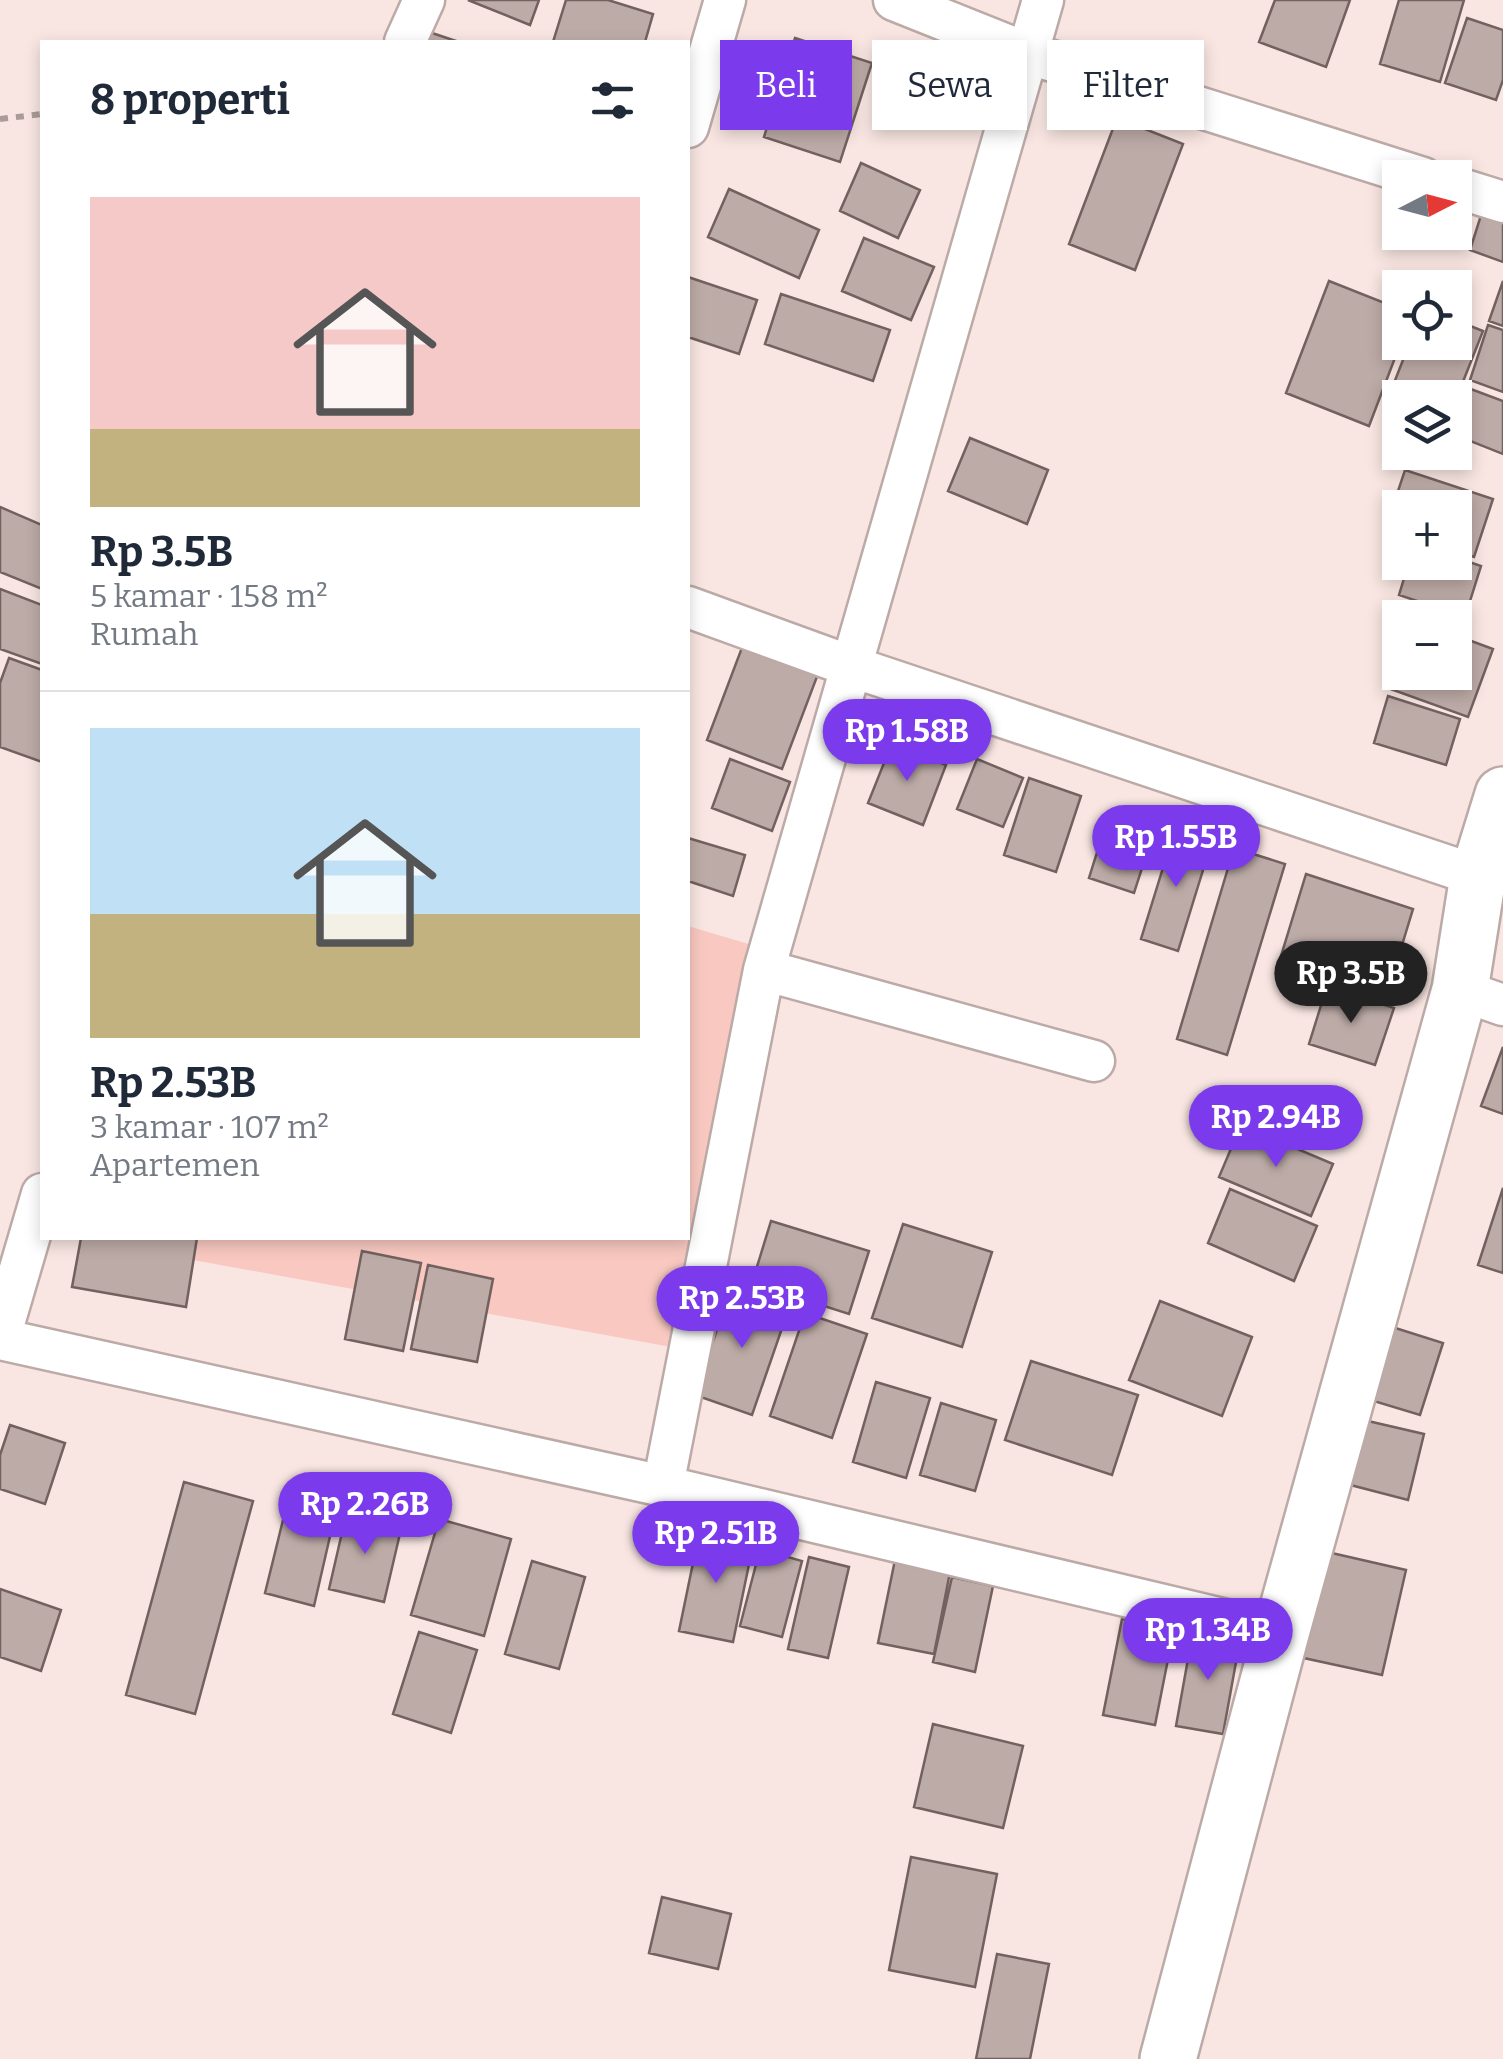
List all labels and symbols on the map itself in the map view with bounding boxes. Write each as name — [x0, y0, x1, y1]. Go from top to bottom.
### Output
north arrow — [1382, 160, 1472, 250]
pin: Rp 1.58B — [804, 699, 1010, 784]
pin: Rp 1.55B — [1073, 805, 1279, 890]
pin: Rp 3.5B — [1259, 941, 1443, 1026]
pin: Rp 2.94B — [1173, 1085, 1379, 1170]
pin: Rp 2.53B — [639, 1266, 845, 1351]
pin: Rp 2.26B — [262, 1472, 468, 1557]
pin: Rp 2.51B — [613, 1501, 819, 1586]
pin: Rp 1.34B — [1105, 1598, 1311, 1683]

